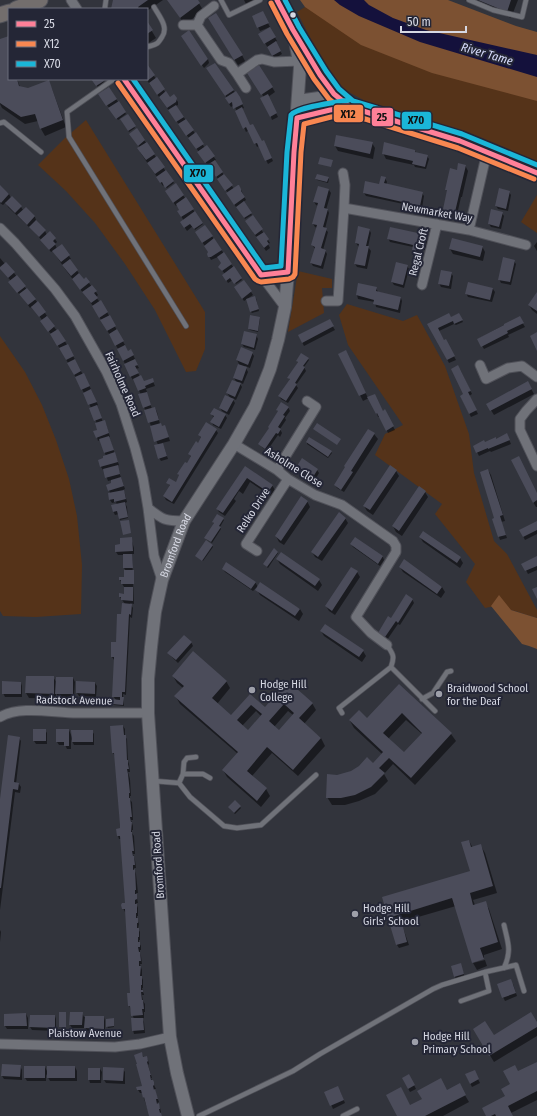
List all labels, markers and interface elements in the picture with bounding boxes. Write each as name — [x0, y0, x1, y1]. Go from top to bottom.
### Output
legend — [8, 8, 148, 80]
scale bar — [401, 8, 466, 34]
unlabelled marker — [288, 10, 298, 20]
text: 50 m — [407, 15, 431, 29]
text: 25 — [44, 17, 55, 31]
text: X12 — [44, 37, 59, 51]
water label: River Tame — [459, 40, 515, 68]
text: X70 — [44, 57, 61, 71]
line badge: X12 — [333, 104, 364, 123]
line badge: 25 — [371, 107, 394, 127]
text: X12 — [339, 108, 356, 121]
text: 25 — [376, 111, 388, 124]
line badge: X70 — [401, 111, 432, 130]
text: X70 — [407, 114, 424, 127]
line badge: X70 — [183, 164, 214, 183]
text: X70 — [189, 167, 206, 180]
street label: Newmarket Way — [400, 200, 473, 225]
street label: Regal Croft — [406, 227, 431, 277]
street label: Fairholme Road — [102, 350, 143, 419]
street label: Asholme Close — [262, 445, 325, 490]
street label: Relko Drive — [234, 485, 273, 535]
street label: Bromford Road — [157, 511, 194, 579]
place label: Hodge Hill College — [260, 678, 307, 704]
place label: Braidwood School for the Deaf — [447, 682, 528, 708]
marker: Hodge Hill College — [247, 685, 257, 695]
marker: Braidwood School for the Deaf — [434, 689, 444, 699]
street label: Radstock Avenue — [36, 693, 112, 708]
street label: Bromford Road — [150, 831, 167, 899]
place label: Hodge Hill Girls' School — [363, 902, 419, 928]
marker: Hodge Hill Girls' School — [350, 909, 360, 919]
street label: Plaistow Avenue — [48, 1027, 122, 1040]
place label: Hodge Hill Primary School — [423, 1030, 491, 1056]
marker: Hodge Hill Primary School — [410, 1037, 420, 1047]

